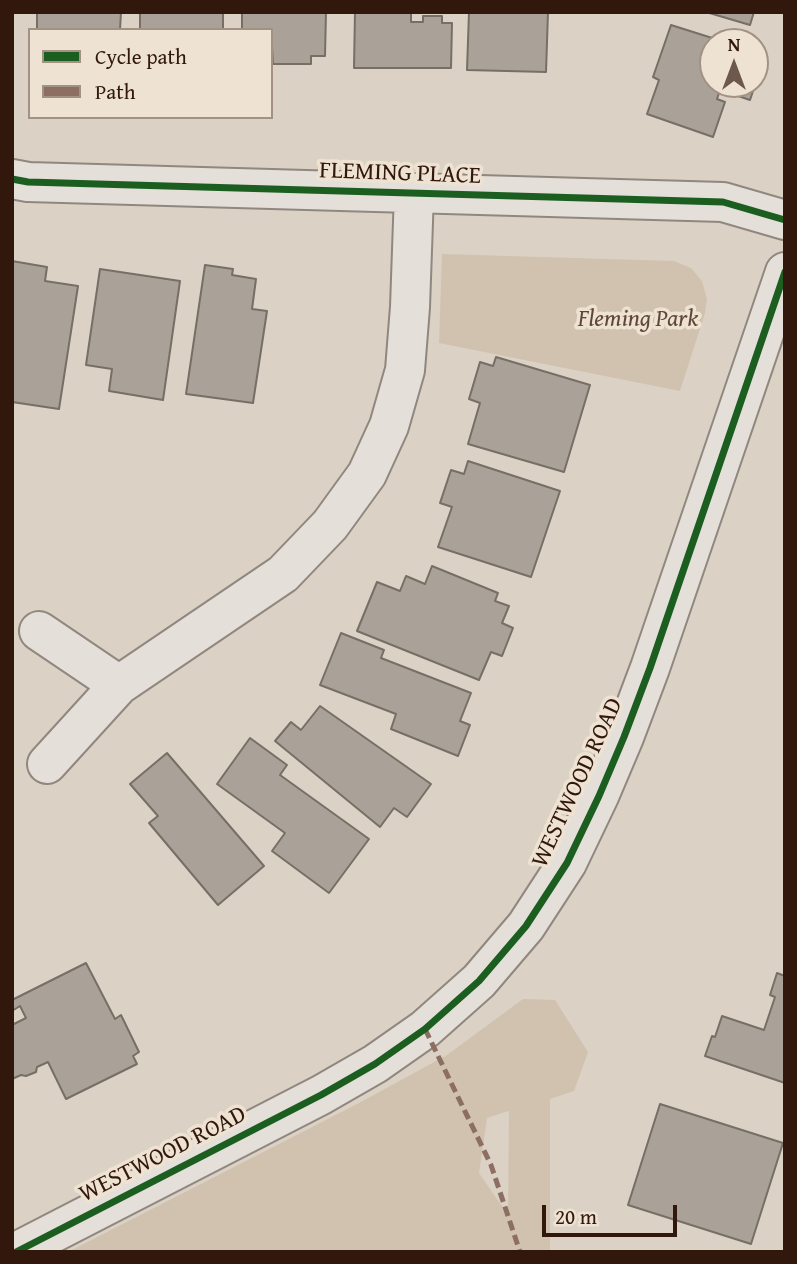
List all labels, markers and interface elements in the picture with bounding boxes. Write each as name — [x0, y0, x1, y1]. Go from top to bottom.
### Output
legend — [28, 28, 273, 119]
north arrow — [699, 28, 769, 98]
text: N — [728, 30, 740, 58]
text: Cycle path — [95, 41, 187, 72]
text: Path — [95, 76, 135, 107]
street label: FLEMING PLACE — [319, 157, 481, 191]
park label: Fleming Park — [578, 306, 698, 334]
street label: WESTWOOD ROAD — [526, 694, 630, 872]
street label: WESTWOOD ROAD — [75, 1101, 251, 1209]
scale bar — [545, 1190, 680, 1234]
text: 20 m — [555, 1201, 597, 1232]

